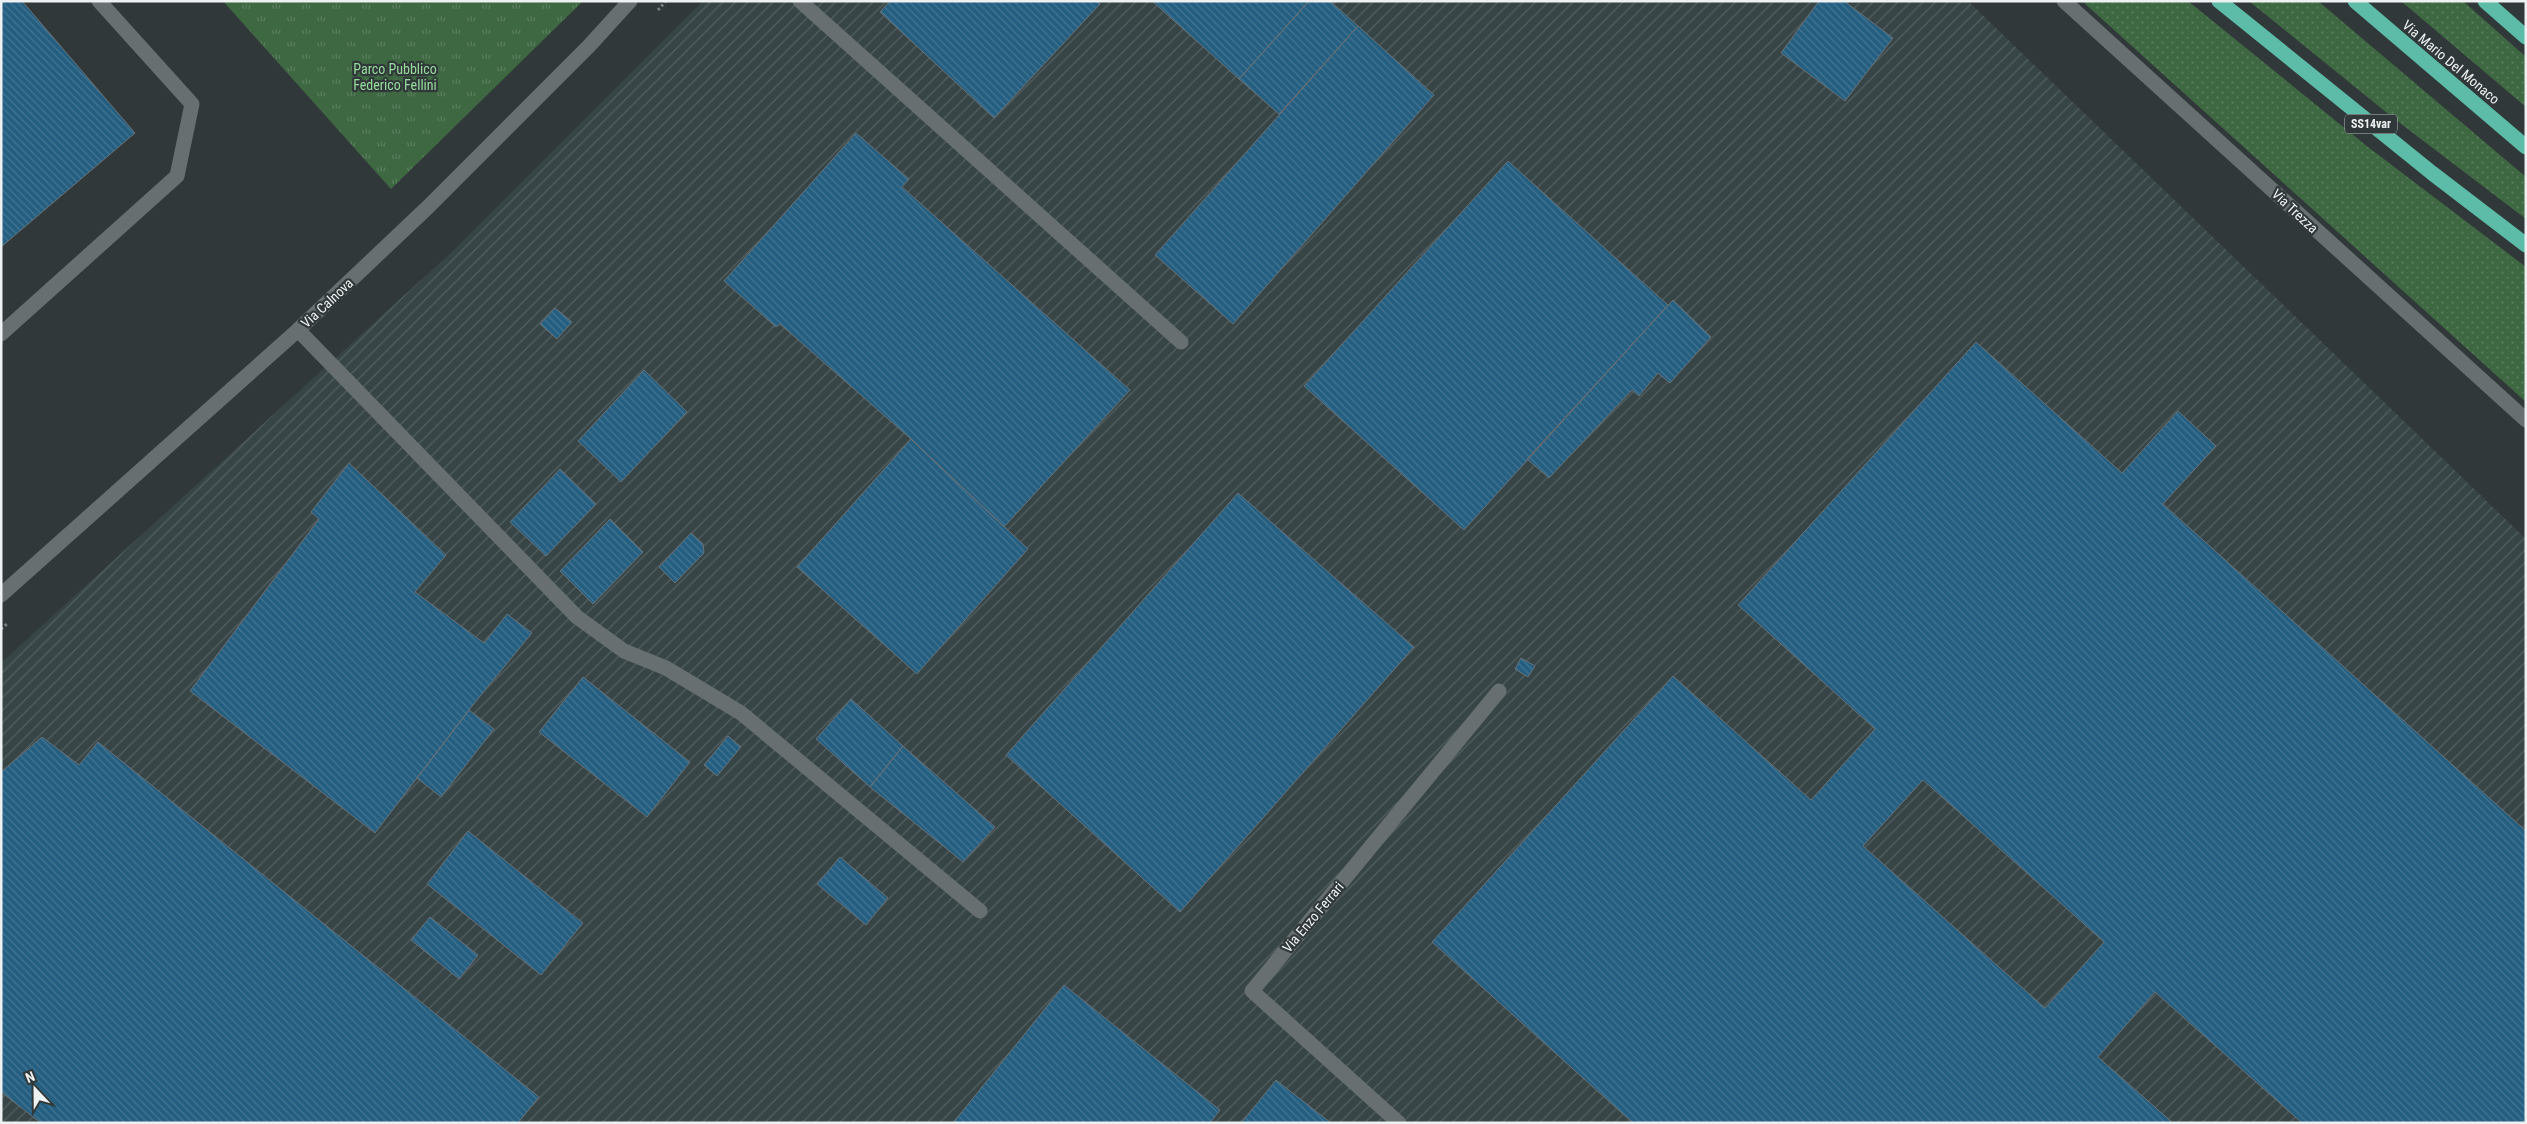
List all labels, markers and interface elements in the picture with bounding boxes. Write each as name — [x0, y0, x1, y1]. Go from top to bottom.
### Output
street label: Via Mario Del Monaco — [2399, 17, 2503, 107]
park label: Parco Pubblico Federico Fellini — [353, 61, 437, 93]
road number: SS14var — [2345, 115, 2397, 134]
street label: Via Trezza — [2269, 186, 2321, 236]
street label: Via Calnova — [298, 275, 356, 331]
street label: Via Enzo Ferrari — [1279, 879, 1347, 955]
north arrow — [10, 1064, 60, 1114]
text: N — [23, 1068, 37, 1086]

